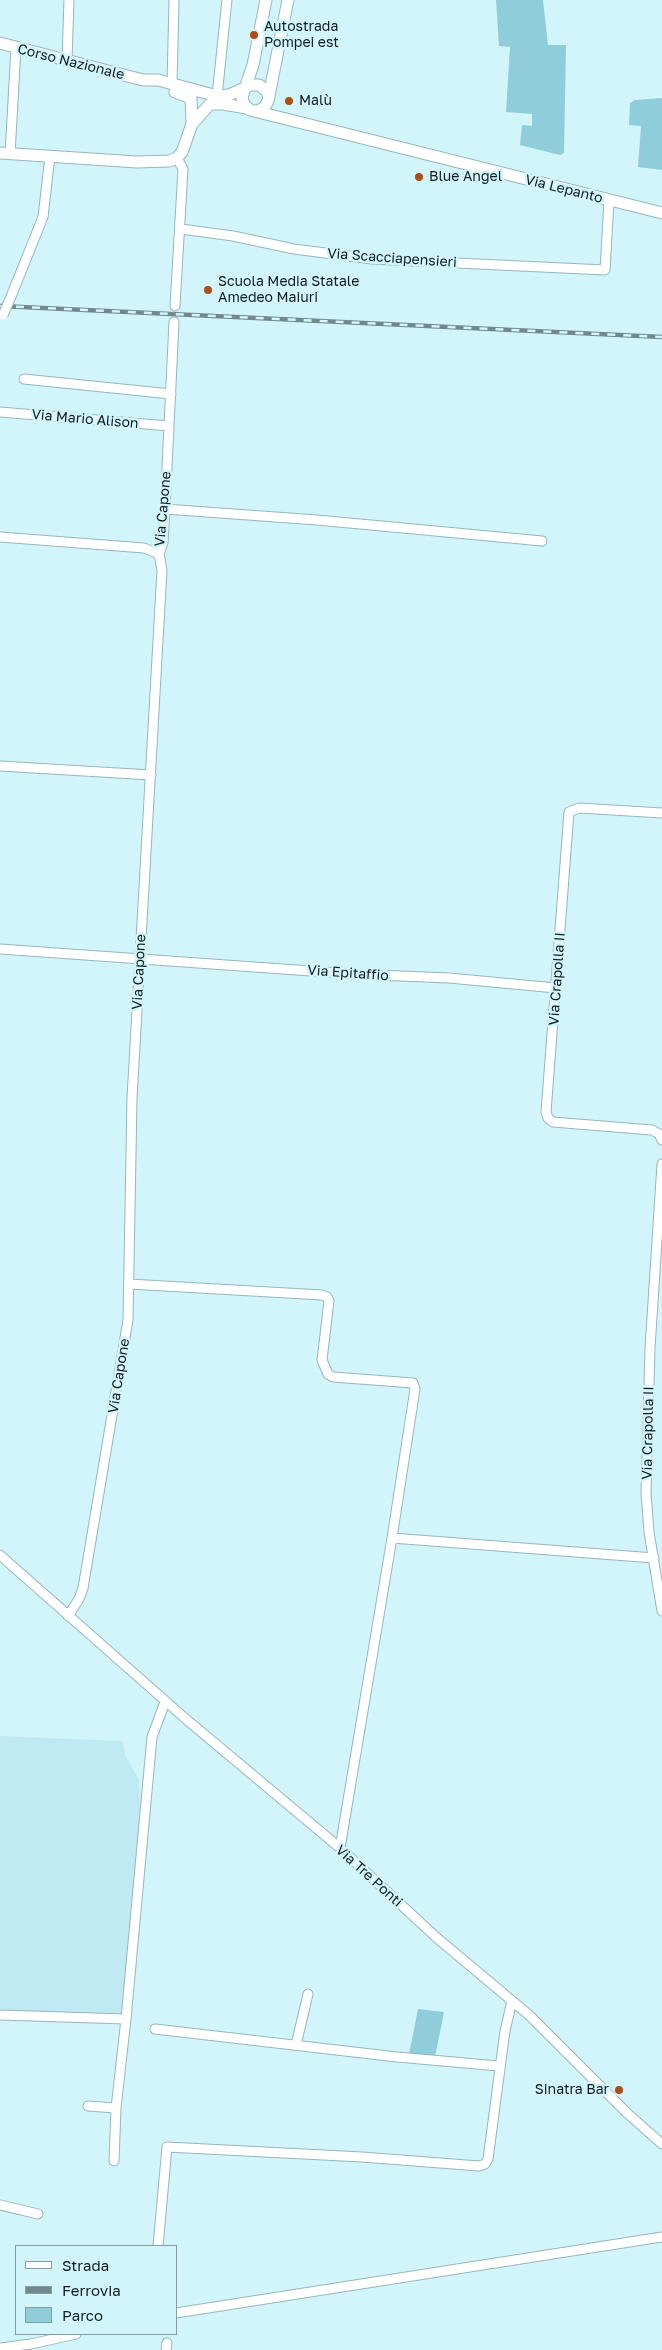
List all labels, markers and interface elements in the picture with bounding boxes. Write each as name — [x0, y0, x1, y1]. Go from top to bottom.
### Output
place label: Autostrada Pompei est — [264, 19, 339, 52]
marker: Autostrada Pompei est — [248, 29, 260, 41]
street label: Corso Nazionale — [16, 41, 126, 83]
place label: Malù — [299, 93, 332, 109]
marker: Malù — [283, 95, 295, 107]
place label: Blue Angel — [429, 169, 502, 185]
marker: Blue Angel — [413, 171, 425, 183]
street label: Via Lepanto — [523, 171, 605, 207]
street label: Via Scacciapensieri — [327, 245, 457, 271]
place label: Scuola Media Statale Amedeo Maiuri — [218, 274, 359, 306]
marker: Scuola Media Statale Amedeo Maiuri — [202, 284, 214, 296]
street label: Via Mario Alison — [31, 406, 139, 432]
street label: Via Capone — [151, 471, 175, 547]
street label: Via Crapolla II — [545, 932, 569, 1026]
street label: Via Capone — [129, 934, 149, 1010]
street label: Via Epitaffio — [307, 962, 389, 984]
street label: Via Capone — [105, 1337, 133, 1415]
street label: Via Crapolla II — [639, 1386, 657, 1480]
street label: Via Tre Ponti — [332, 1842, 406, 1910]
place label: Sinatra Bar — [535, 2082, 609, 2098]
marker: Sinatra Bar — [613, 2084, 625, 2096]
legend — [15, 2245, 178, 2335]
text: Strada — [62, 2256, 109, 2274]
text: Ferrovia — [62, 2281, 121, 2299]
text: Parco — [62, 2306, 103, 2324]

